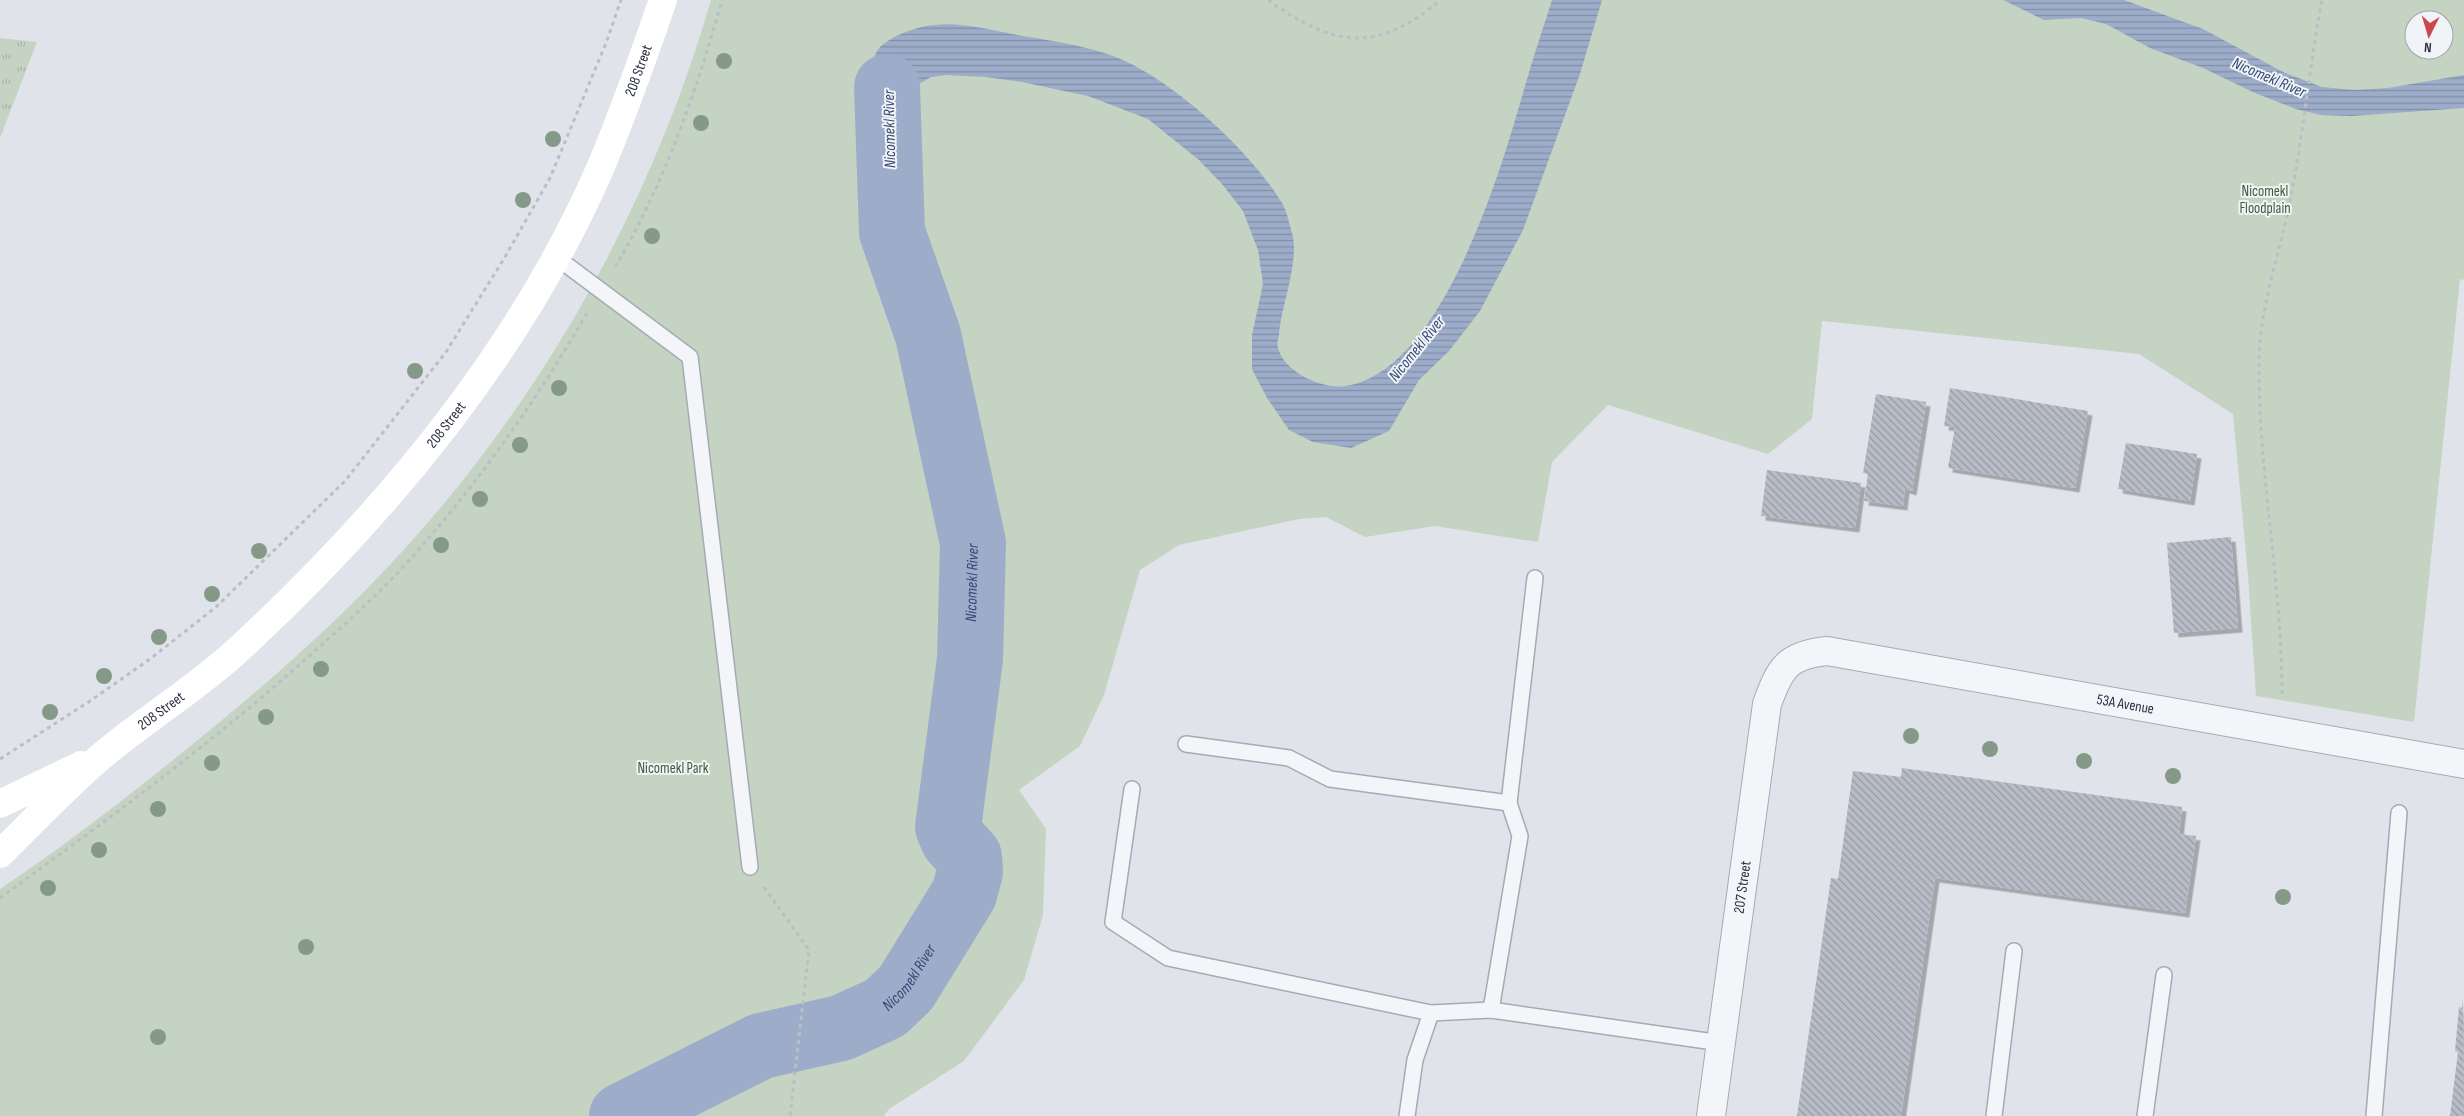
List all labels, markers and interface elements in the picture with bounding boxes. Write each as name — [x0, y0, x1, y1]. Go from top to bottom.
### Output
north arrow — [2404, 10, 2454, 60]
text: N — [2423, 39, 2432, 56]
street label: 208 Street — [620, 42, 656, 99]
water label: Nicomekl River — [2229, 54, 2309, 102]
water label: Nicomekl River — [880, 89, 900, 168]
park label: Nicomekl Floodplain — [2239, 182, 2291, 218]
water label: Nicomekl River — [1385, 312, 1449, 385]
street label: 208 Street — [422, 397, 470, 452]
water label: Nicomekl River — [961, 543, 982, 622]
street label: 208 Street — [134, 687, 189, 734]
street label: 53A Avenue — [2095, 690, 2156, 718]
park label: Nicomekl Park — [637, 759, 709, 778]
street label: 207 Street — [1729, 859, 1755, 915]
water label: Nicomekl River — [878, 941, 940, 1015]

